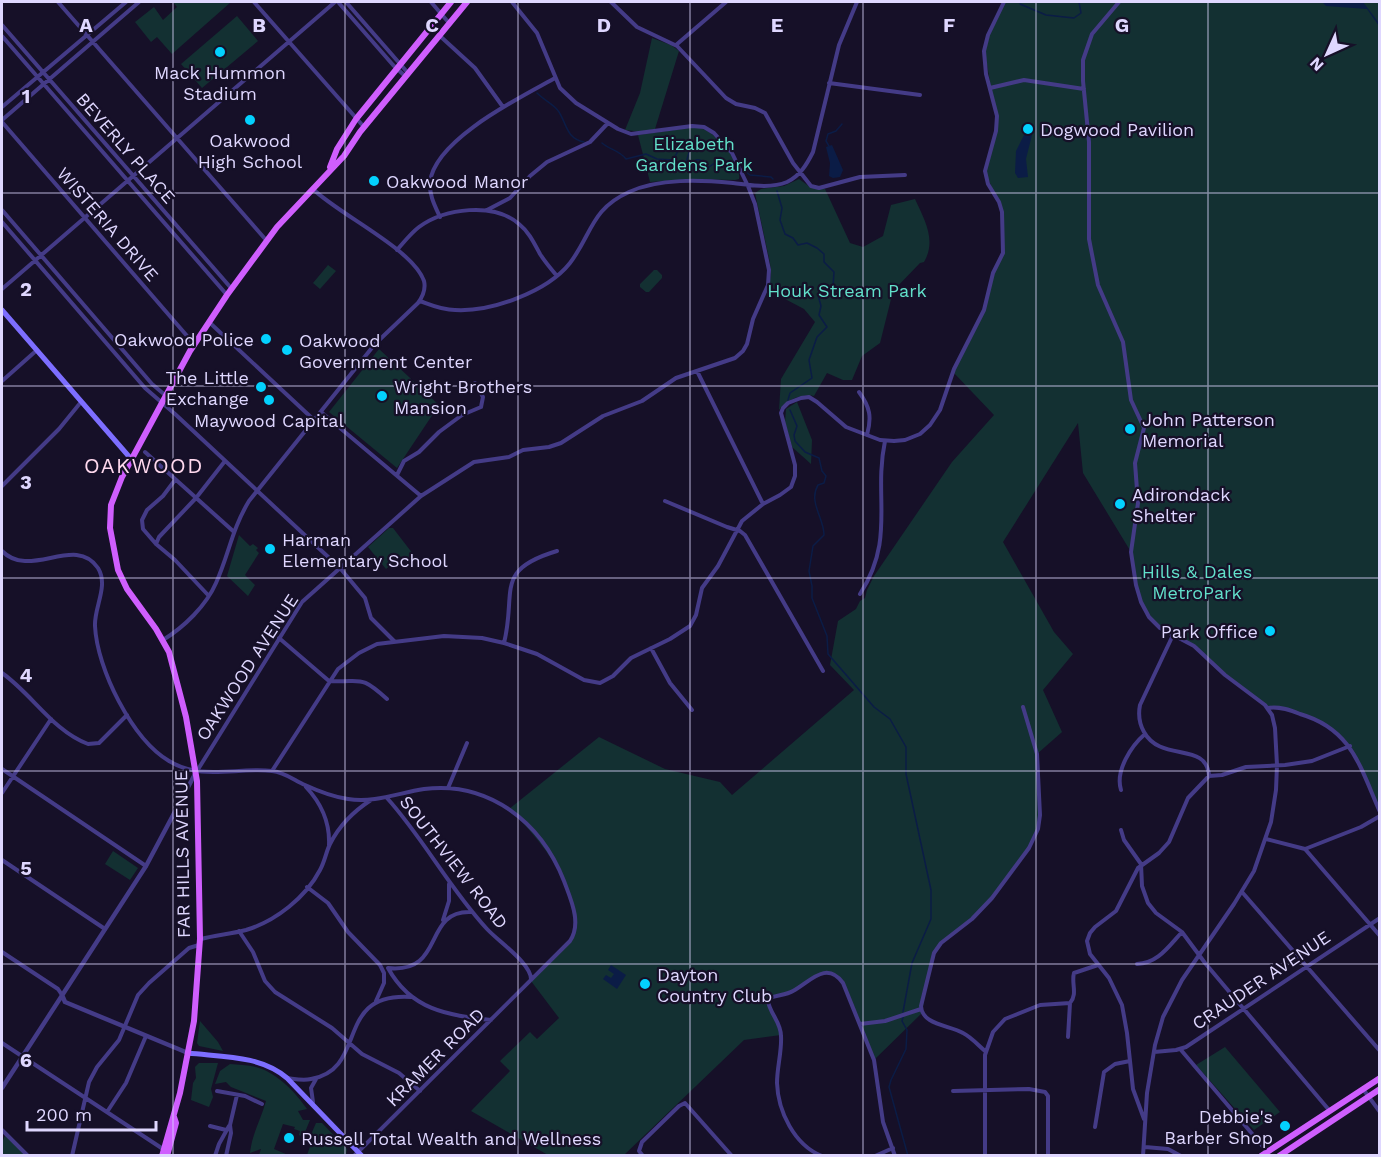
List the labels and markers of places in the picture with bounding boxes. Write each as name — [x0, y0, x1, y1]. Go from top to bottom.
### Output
marker: Mack Hummon Stadium — [213, 45, 227, 59]
place label: Mack Hummon Stadium — [154, 62, 286, 104]
marker: Oakwood High School — [243, 113, 257, 127]
place label: Dogwood Pavilion — [1040, 119, 1194, 140]
marker: Dogwood Pavilion — [1021, 122, 1035, 136]
place label: Oakwood High School — [198, 130, 303, 172]
place label: Oakwood Manor — [386, 171, 528, 192]
marker: Oakwood Manor — [367, 174, 381, 188]
place label: Oakwood Police — [114, 329, 254, 350]
place label: Oakwood Government Center — [299, 330, 472, 372]
marker: Oakwood Police — [259, 332, 273, 346]
marker: Oakwood Government Center — [280, 343, 294, 357]
place label: The Little Exchange — [165, 367, 249, 409]
place label: Wright Brothers Mansion — [394, 376, 532, 418]
marker: The Little Exchange — [254, 380, 268, 394]
marker: Wright Brothers Mansion — [375, 389, 389, 403]
marker: Maywood Capital — [262, 393, 276, 407]
place label: John Patterson Memorial — [1142, 409, 1275, 451]
place label: Maywood Capital — [194, 410, 344, 431]
marker: John Patterson Memorial — [1123, 422, 1137, 436]
place label: Adirondack Shelter — [1132, 484, 1231, 526]
marker: Adirondack Shelter — [1113, 497, 1127, 511]
place label: Harman Elementary School — [282, 529, 448, 571]
marker: Harman Elementary School — [263, 542, 277, 556]
place label: Park Office — [1161, 621, 1258, 642]
marker: Park Office — [1263, 624, 1277, 638]
place label: Dayton Country Club — [657, 964, 772, 1006]
marker: Dayton Country Club — [638, 977, 652, 991]
place label: Debbie's Barber Shop — [1164, 1106, 1273, 1148]
marker: Debbie's Barber Shop — [1278, 1119, 1292, 1133]
place label: Russell Total Wealth and Wellness — [301, 1128, 601, 1149]
marker: Russell Total Wealth and Wellness — [282, 1131, 296, 1145]

